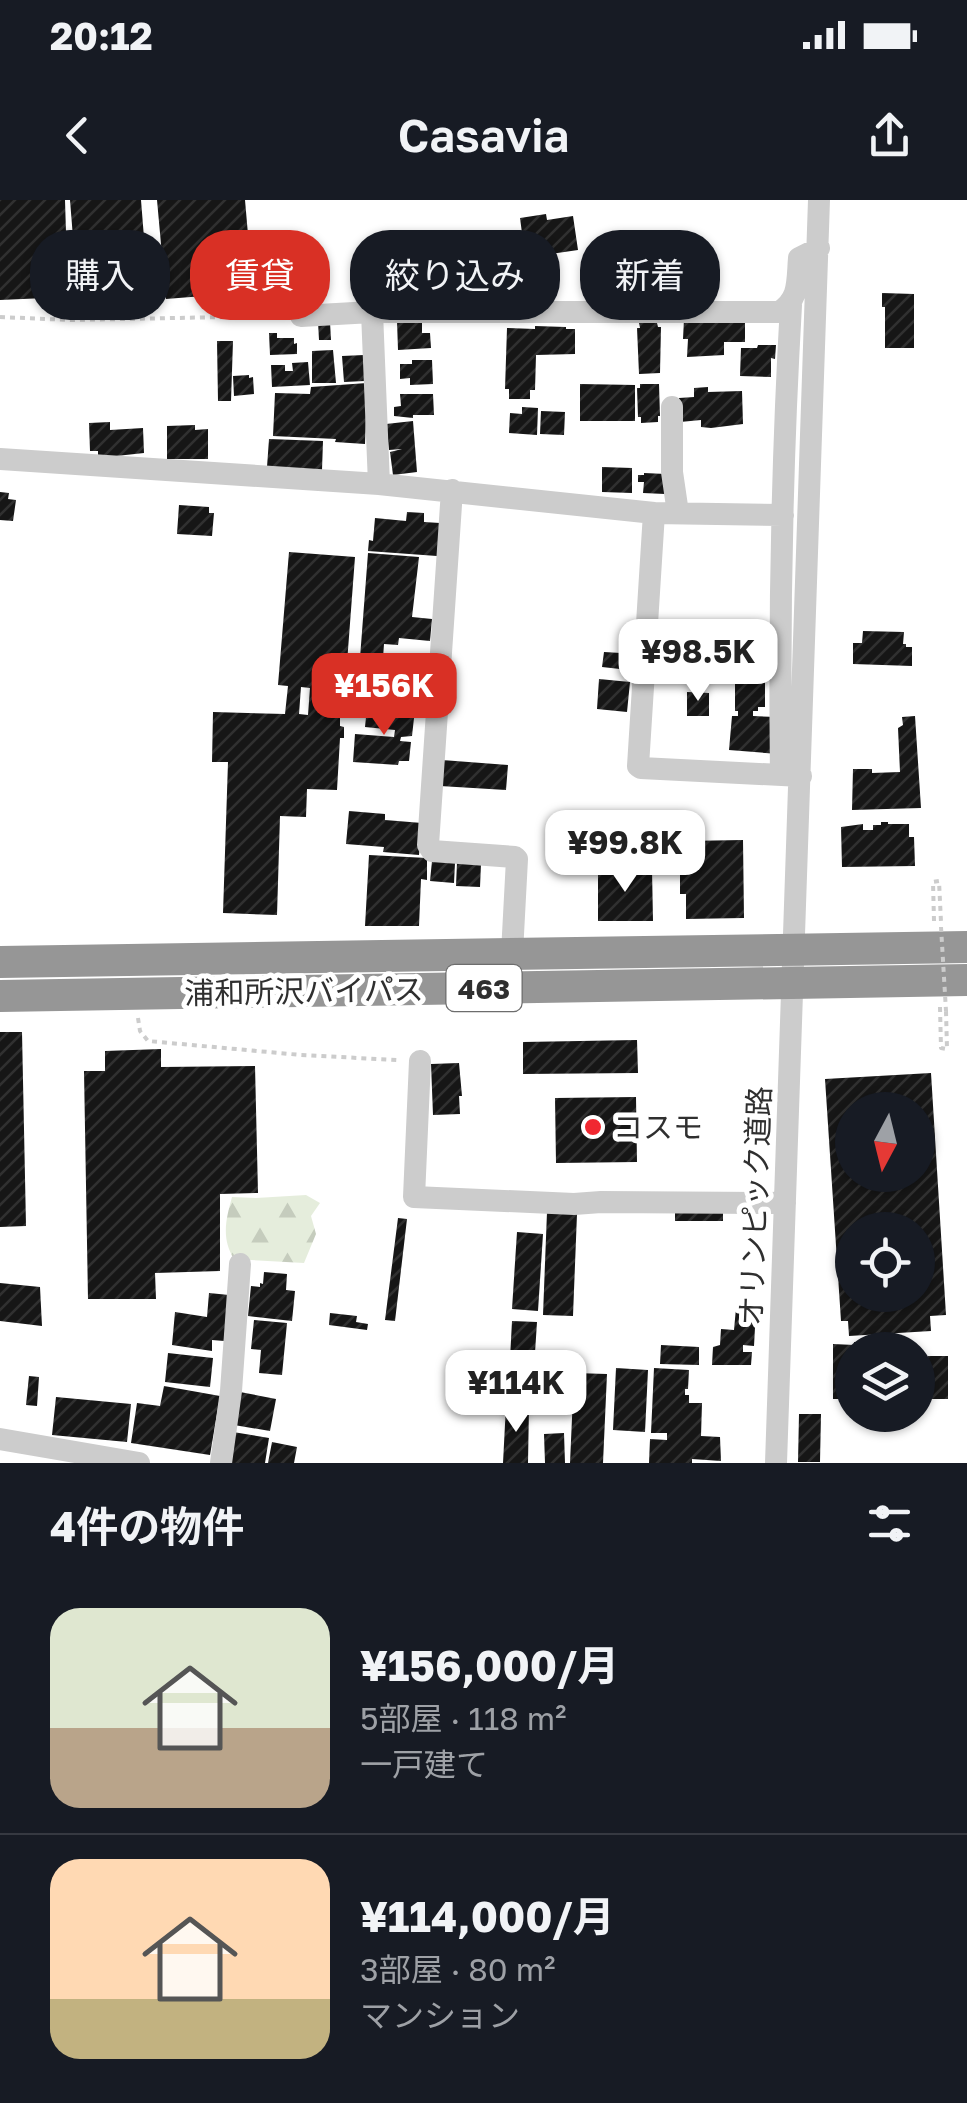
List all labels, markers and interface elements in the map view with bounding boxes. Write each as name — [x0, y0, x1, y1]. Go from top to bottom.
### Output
text: 20:12 — [50, 13, 153, 58]
icon: back — [50, 108, 105, 163]
text: Casavia — [398, 108, 569, 162]
icon: share — [862, 108, 917, 163]
chip: 購入 — [30, 230, 170, 320]
chip: 賃貸 — [190, 230, 330, 320]
chip: 絞り込み — [350, 230, 560, 320]
chip: 新着 — [580, 230, 720, 320]
pin: ¥98.5K — [617, 619, 779, 704]
text: ¥98.5K — [641, 632, 755, 670]
pin: ¥156K — [314, 653, 454, 738]
text: ¥156K — [334, 666, 434, 704]
pin: ¥99.8K — [544, 810, 706, 895]
text: ¥99.8K — [567, 823, 683, 861]
road number: 463 — [446, 965, 522, 1011]
street label: 浦和所沢バイパス — [184, 971, 424, 1011]
street label: オリンピック道路 — [733, 1085, 777, 1327]
north arrow — [835, 1092, 935, 1192]
map controls — [835, 1092, 935, 1432]
place label: コスモ — [613, 1109, 703, 1145]
marker: コスモ — [582, 1116, 604, 1138]
button: locate — [835, 1212, 935, 1312]
button: layers — [835, 1332, 935, 1432]
pin: ¥114K — [446, 1350, 586, 1435]
text: ¥114K — [467, 1363, 565, 1401]
icon: filters — [862, 1496, 917, 1551]
text: 4件の物件 — [50, 1501, 244, 1551]
text: ¥156,000/月 — [360, 1640, 619, 1690]
icon: home — [130, 1648, 250, 1768]
text: 5部屋 · 118 m² — [360, 1699, 567, 1737]
text: 一戸建て — [360, 1745, 488, 1783]
text: ¥114,000/月 — [360, 1891, 615, 1941]
icon: home — [130, 1899, 250, 2019]
text: 3部屋 · 80 m² — [360, 1950, 556, 1988]
text: マンション — [360, 1996, 520, 2034]

